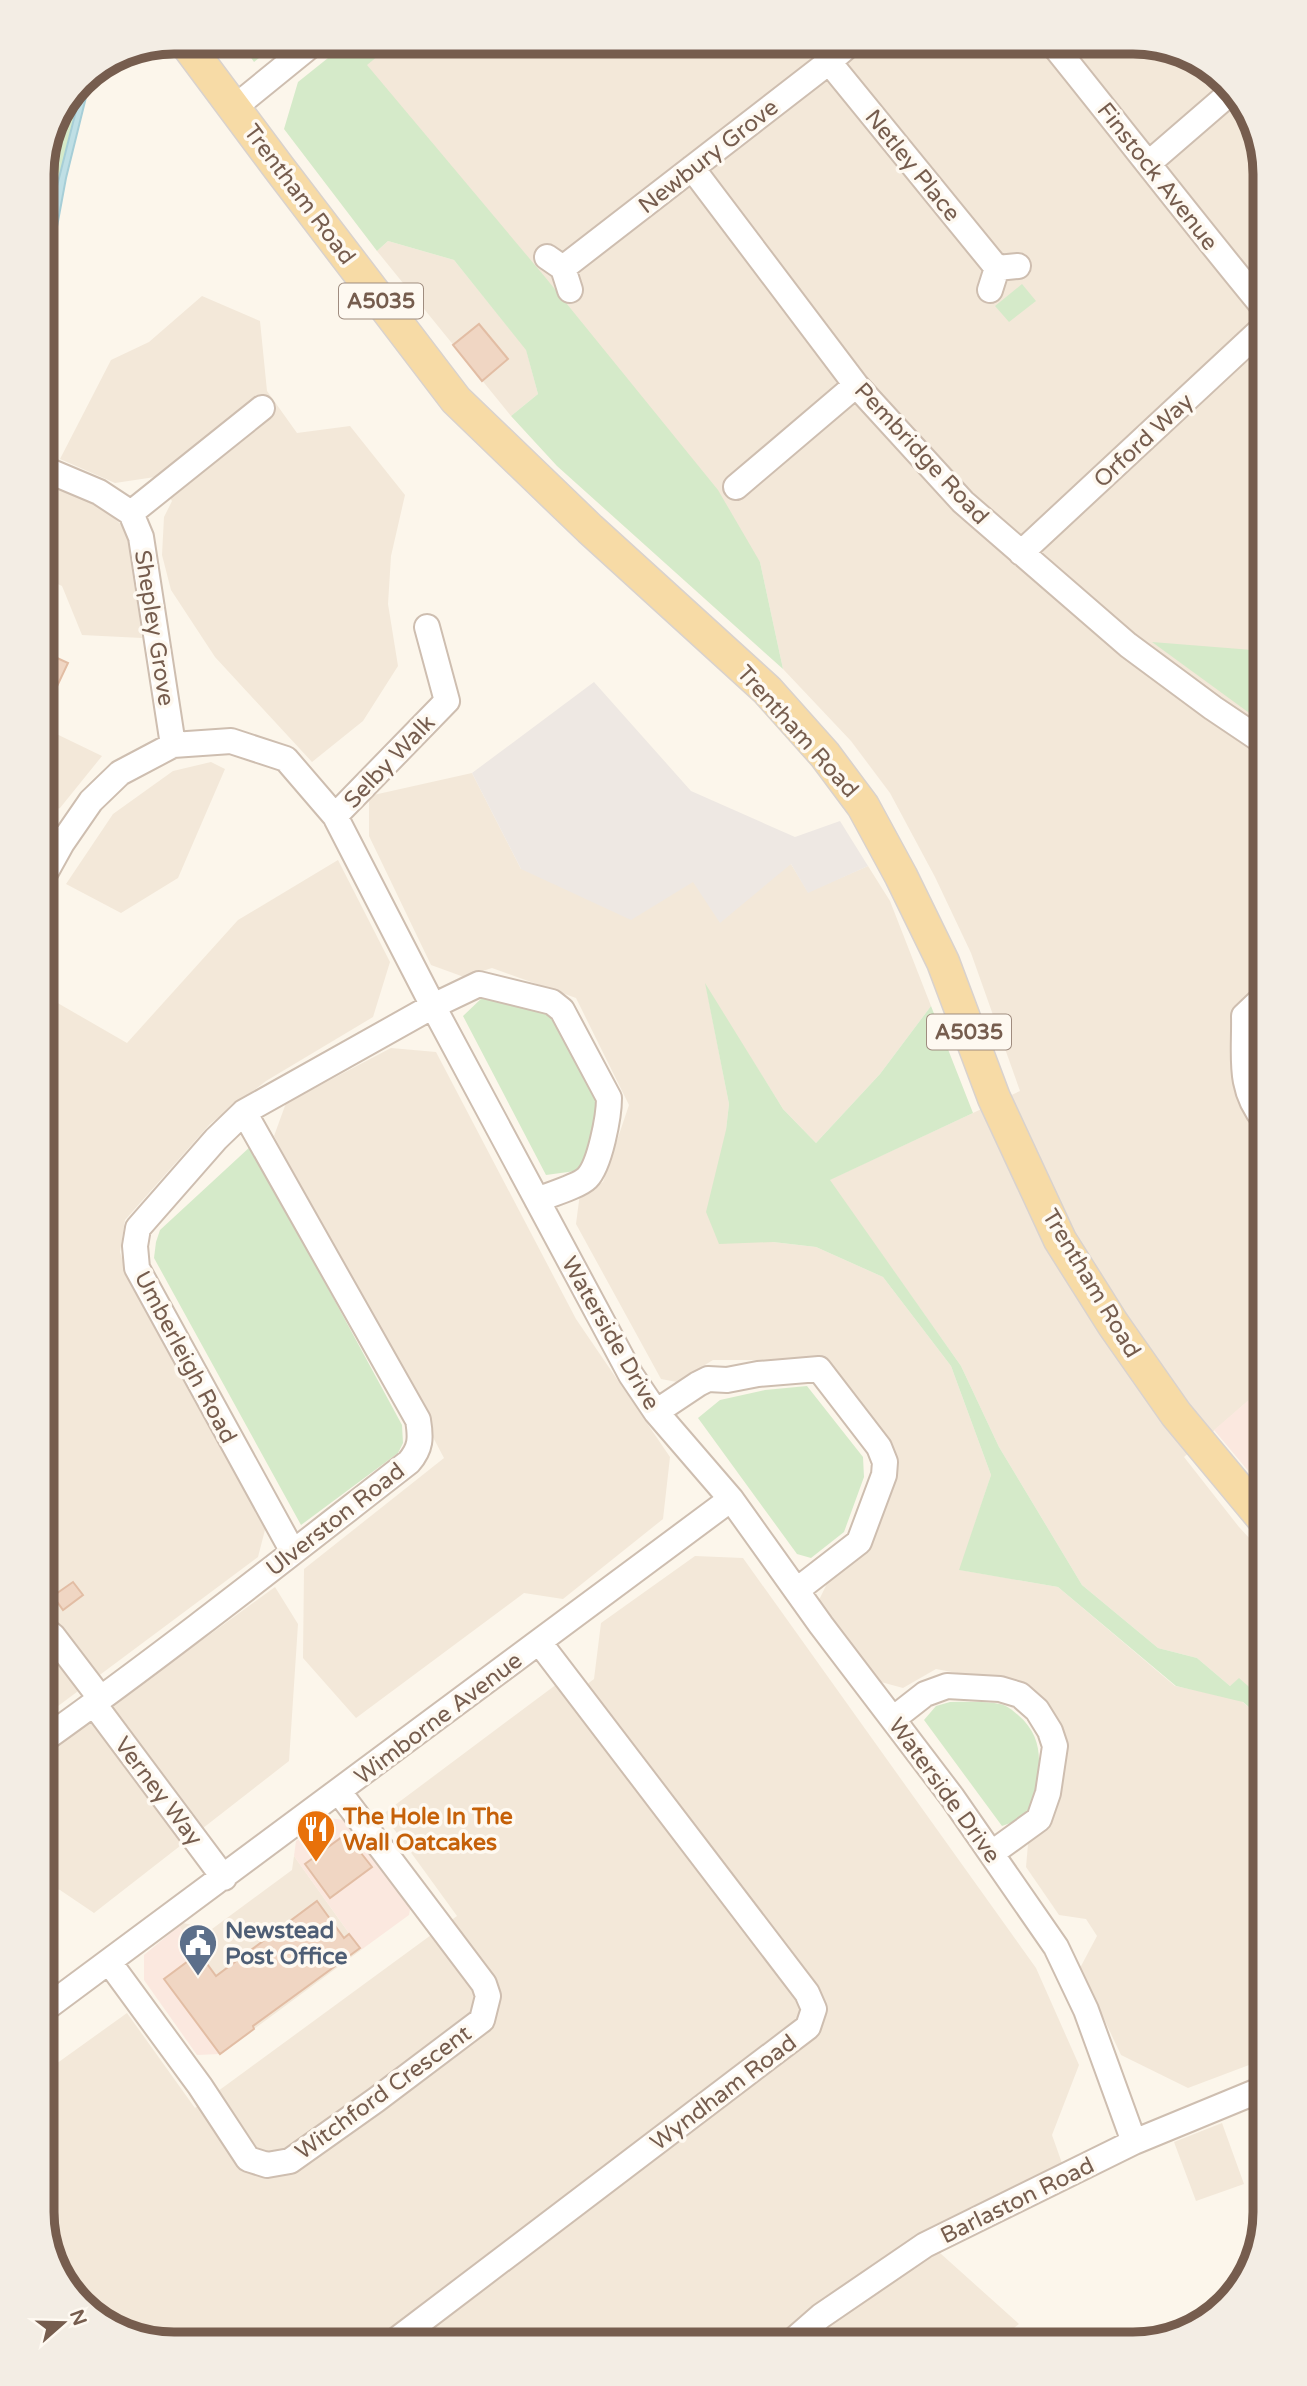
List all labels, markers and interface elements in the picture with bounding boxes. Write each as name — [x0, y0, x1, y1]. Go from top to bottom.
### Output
street label: Newbury Grove — [633, 94, 784, 220]
street label: Finstock Avenue — [1091, 97, 1224, 256]
street label: Netley Place — [859, 104, 966, 227]
street label: Trentham Road — [237, 119, 361, 270]
road number: A5035 — [339, 284, 423, 318]
street label: Pembridge Road — [848, 377, 994, 531]
street label: Orford Way — [1088, 388, 1199, 494]
street label: Shepley Grove — [128, 548, 180, 708]
street label: Trentham Road — [730, 660, 864, 804]
street label: Selby Walk — [338, 709, 441, 814]
road number: A5035 — [927, 1014, 1011, 1050]
street label: Trentham Road — [1036, 1204, 1147, 1363]
street label: Waterside Drive — [555, 1252, 665, 1415]
street label: Umberleigh Road — [128, 1266, 242, 1448]
street label: Ulverston Road — [261, 1457, 410, 1583]
street label: Wimborne Avenue — [349, 1647, 528, 1791]
street label: Waterside Drive — [882, 1713, 1006, 1869]
street label: Verney Way — [108, 1732, 208, 1852]
place label: The Hole In The Wall Oatcakes — [342, 1803, 513, 1857]
restaurant icon: The Hole In The Wall Oatcakes — [295, 1808, 337, 1863]
place label: Newstead Post Office — [225, 1917, 347, 1971]
public building icon: Newstead Post Office — [177, 1922, 219, 1977]
street label: Witchford Crescent — [290, 2020, 477, 2166]
street label: Wyndham Road — [645, 2029, 802, 2157]
street label: Barlaston Road — [936, 2152, 1099, 2250]
north arrow — [28, 2288, 98, 2358]
text: N — [65, 2307, 91, 2328]

